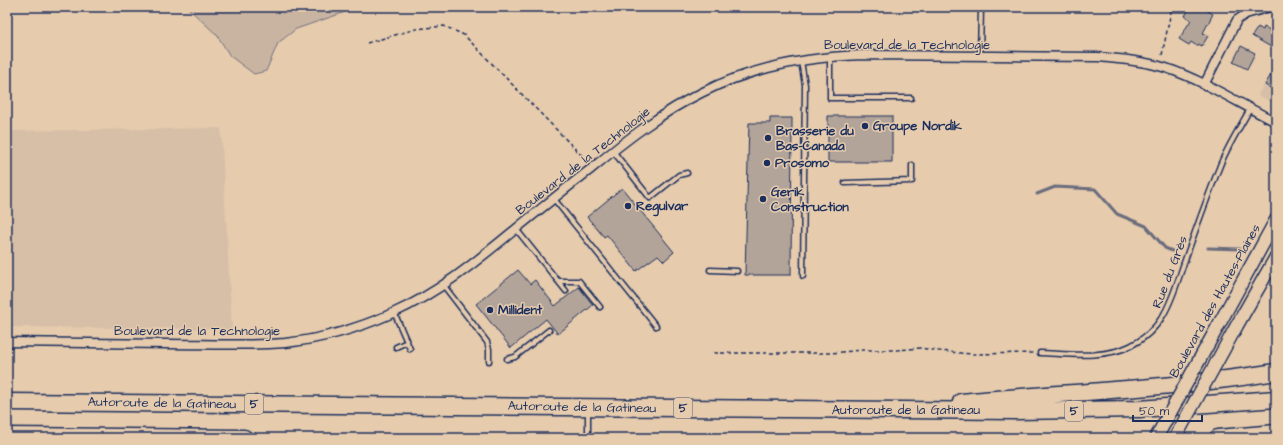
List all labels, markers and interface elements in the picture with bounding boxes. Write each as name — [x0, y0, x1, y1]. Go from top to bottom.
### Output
street label: Boulevard de la Technologie — [824, 36, 990, 55]
street label: Boulevard de la Technologie — [512, 103, 655, 220]
place label: Groupe Nordik — [873, 117, 963, 136]
marker: Groupe Nordik — [860, 121, 870, 131]
place label: Brasserie du Bas-Canada — [776, 122, 854, 155]
marker: Brasserie du Bas-Canada — [763, 133, 773, 143]
place label: Prosomo — [775, 154, 830, 172]
marker: Prosomo — [762, 158, 772, 168]
place label: Gerik Construction — [771, 183, 849, 216]
marker: Gerik Construction — [758, 194, 768, 204]
place label: Regulvar — [636, 197, 689, 217]
marker: Regulvar — [623, 201, 633, 211]
street label: Boulevard des Hautes-Plaines — [1165, 221, 1265, 381]
street label: Rue du Grès — [1148, 233, 1192, 311]
place label: Millident — [498, 301, 543, 319]
marker: Millident — [485, 305, 495, 315]
street label: Boulevard de la Technologie — [114, 322, 280, 341]
street label: Autoroute de la Gatineau — [88, 393, 237, 413]
road number: 5 — [245, 394, 263, 414]
street label: Autoroute de la Gatineau — [508, 397, 657, 417]
scale bar — [1133, 397, 1202, 423]
road number: 5 — [674, 398, 692, 418]
street label: Autoroute de la Gatineau — [832, 401, 981, 419]
road number: 5 — [1065, 401, 1083, 421]
text: 50 m — [1139, 403, 1170, 420]

